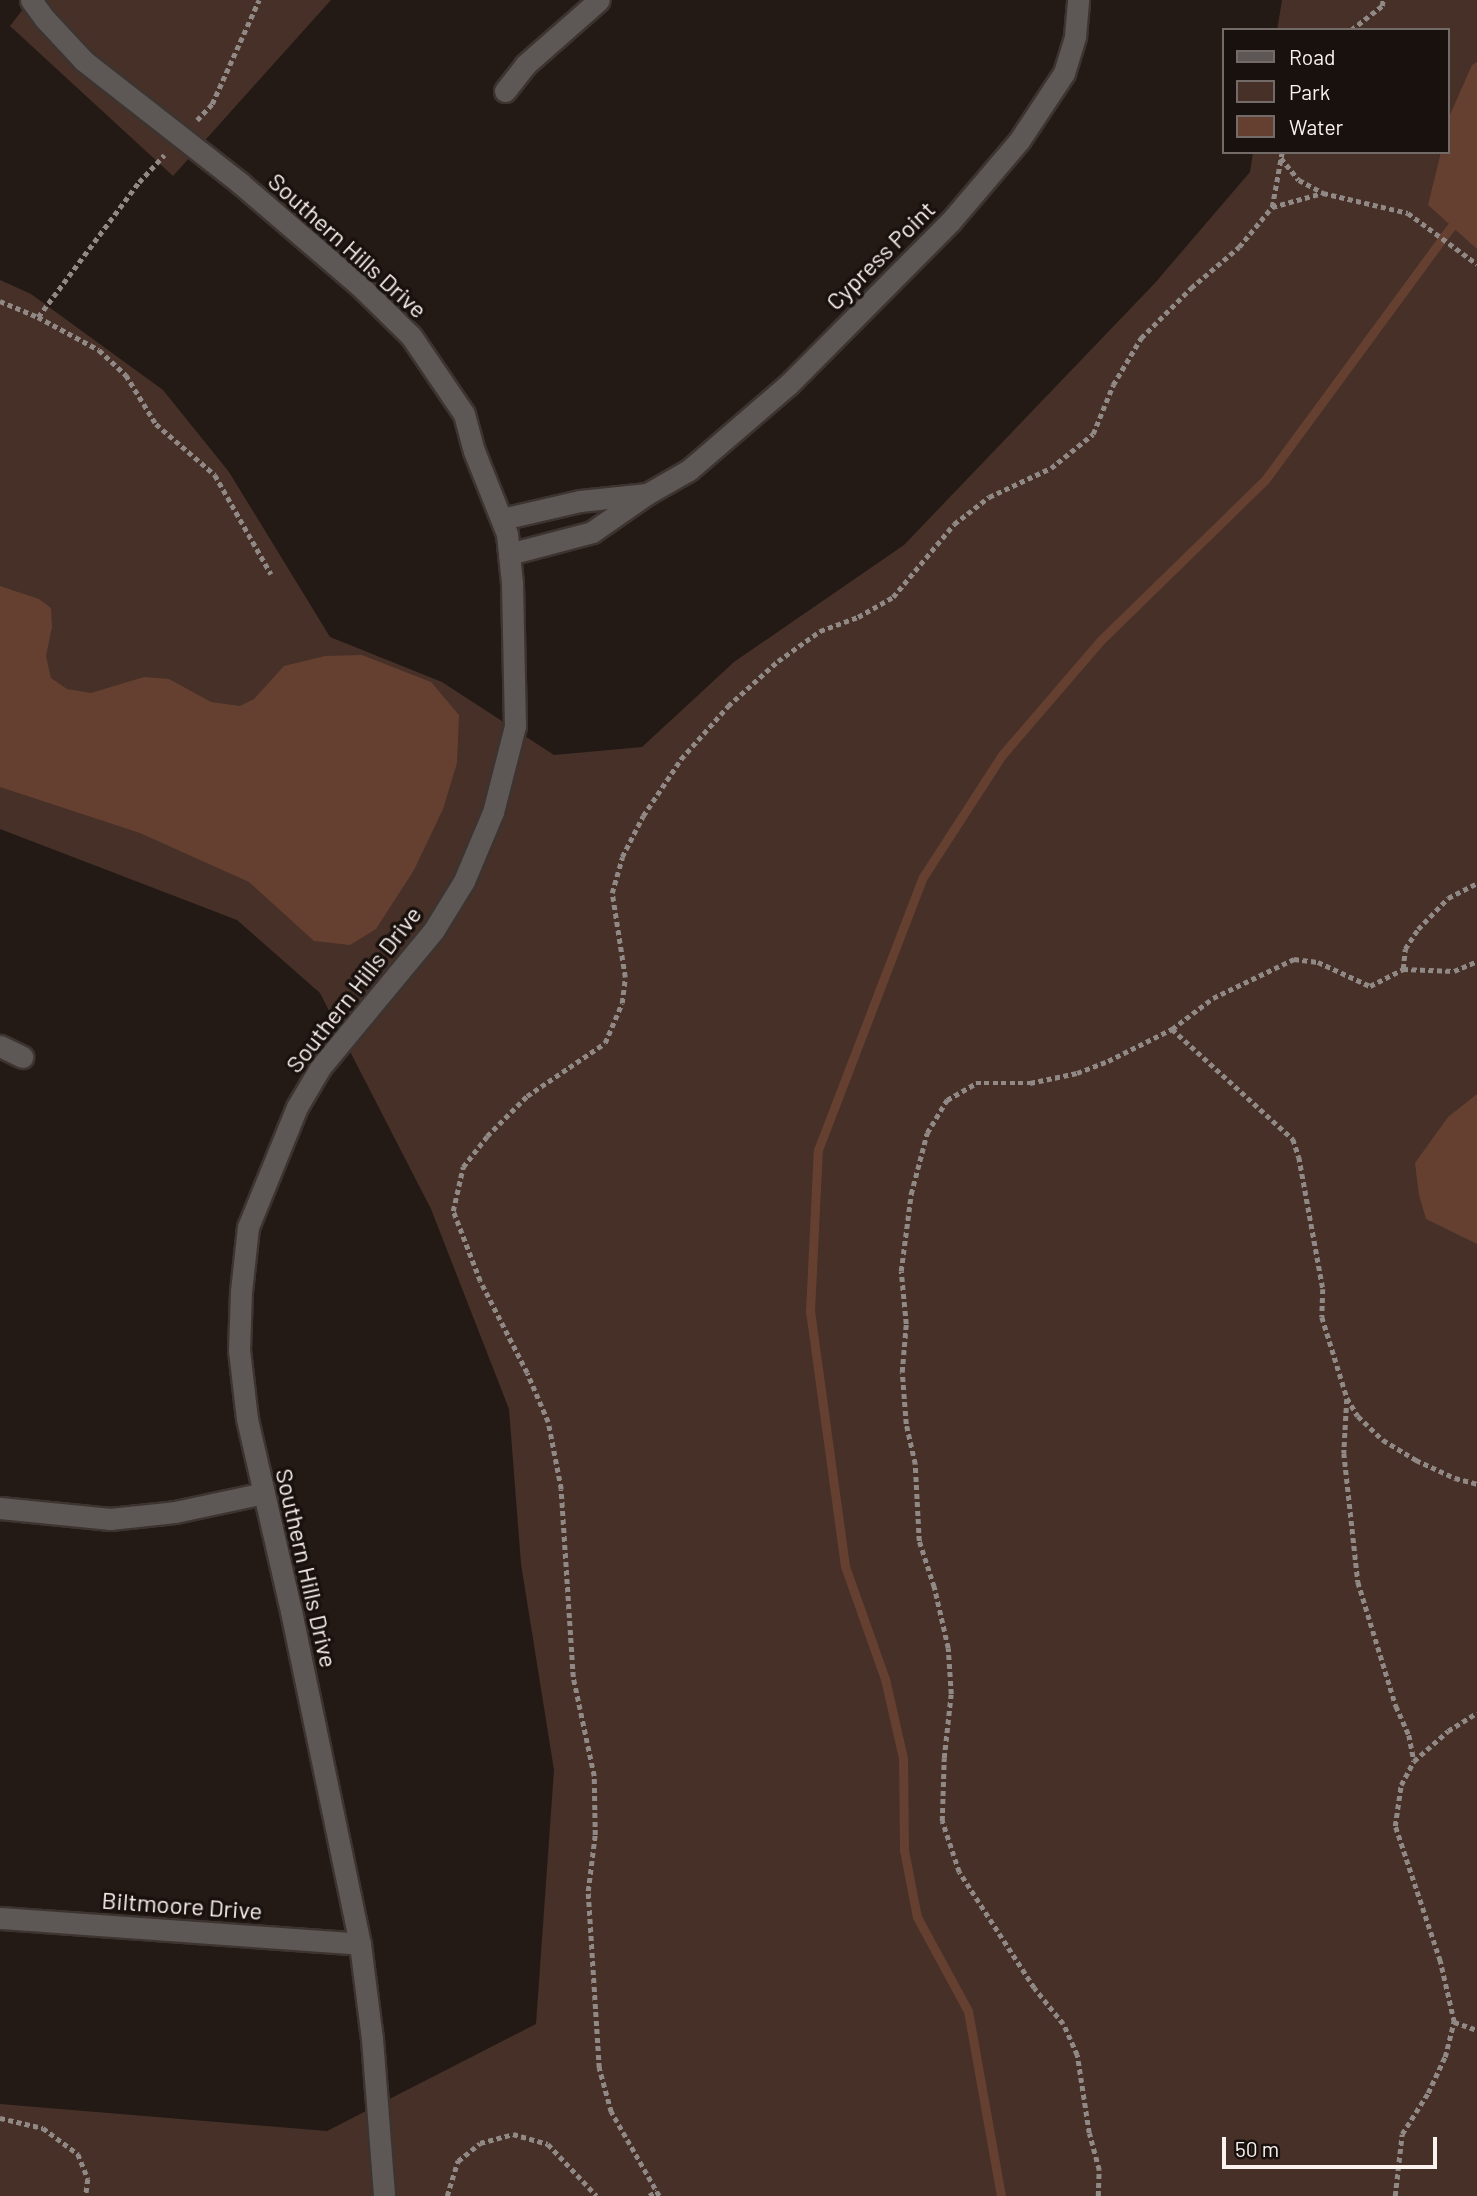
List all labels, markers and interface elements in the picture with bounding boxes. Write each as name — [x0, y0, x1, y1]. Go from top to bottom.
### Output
legend — [1222, 28, 1449, 154]
text: Road — [1289, 44, 1335, 69]
text: Park — [1289, 79, 1330, 104]
text: Water — [1289, 114, 1343, 139]
street label: Southern Hills Drive — [263, 166, 433, 324]
street label: Cypress Point — [820, 195, 940, 315]
street label: Southern Hills Drive — [279, 900, 427, 1078]
street label: Southern Hills Drive — [270, 1466, 344, 1670]
street label: Biltmoore Drive — [101, 1885, 263, 1925]
scale bar — [1225, 2122, 1440, 2166]
text: 50 m — [1235, 2136, 1279, 2161]

